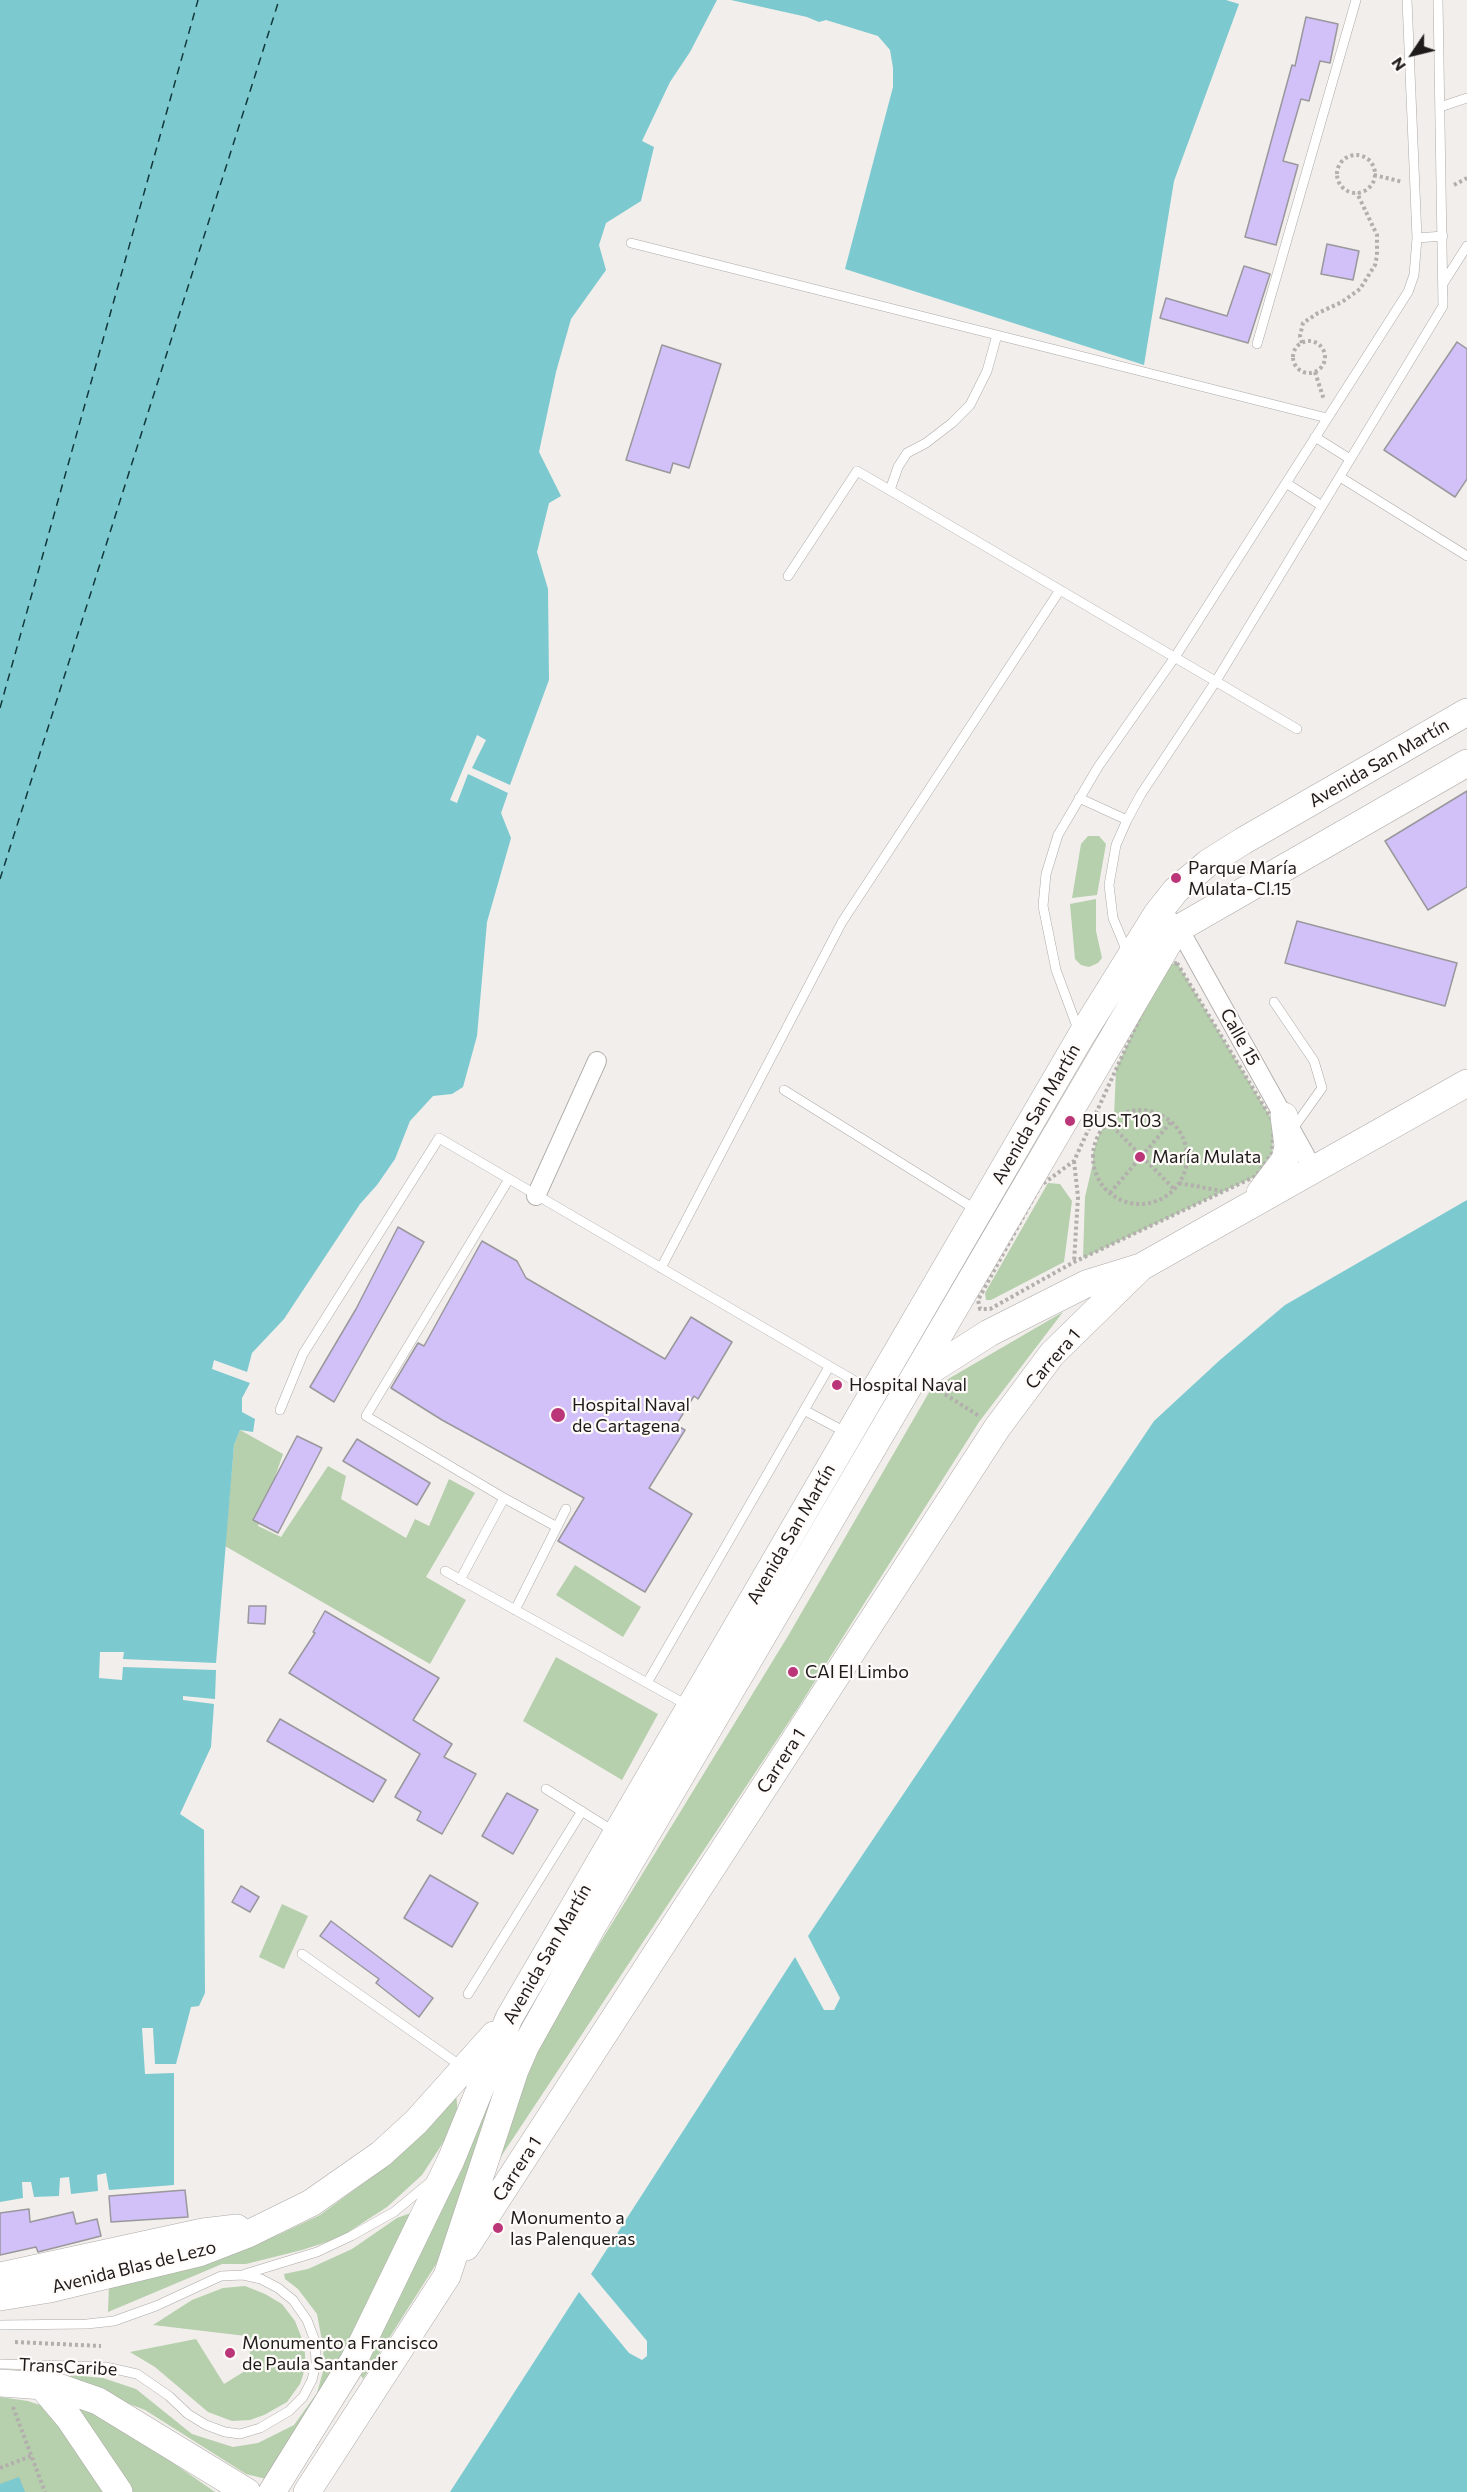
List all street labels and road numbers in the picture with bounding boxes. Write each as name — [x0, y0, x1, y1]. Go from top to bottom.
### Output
street label: Avenida San Martín — [1305, 714, 1453, 812]
street label: Calle 15 — [1216, 1005, 1264, 1069]
street label: Avenida San Martín — [987, 1040, 1085, 1188]
street label: Carrera 1 — [1021, 1324, 1085, 1394]
street label: Avenida San Martín — [742, 1460, 840, 1608]
street label: Carrera 1 — [752, 1725, 810, 1797]
street label: Avenida San Martín — [498, 1880, 596, 2028]
street label: Carrera 1 — [488, 2133, 546, 2205]
street label: Avenida Blas de Lezo — [50, 2236, 218, 2298]
street label: TransCaribe — [18, 2354, 118, 2380]

